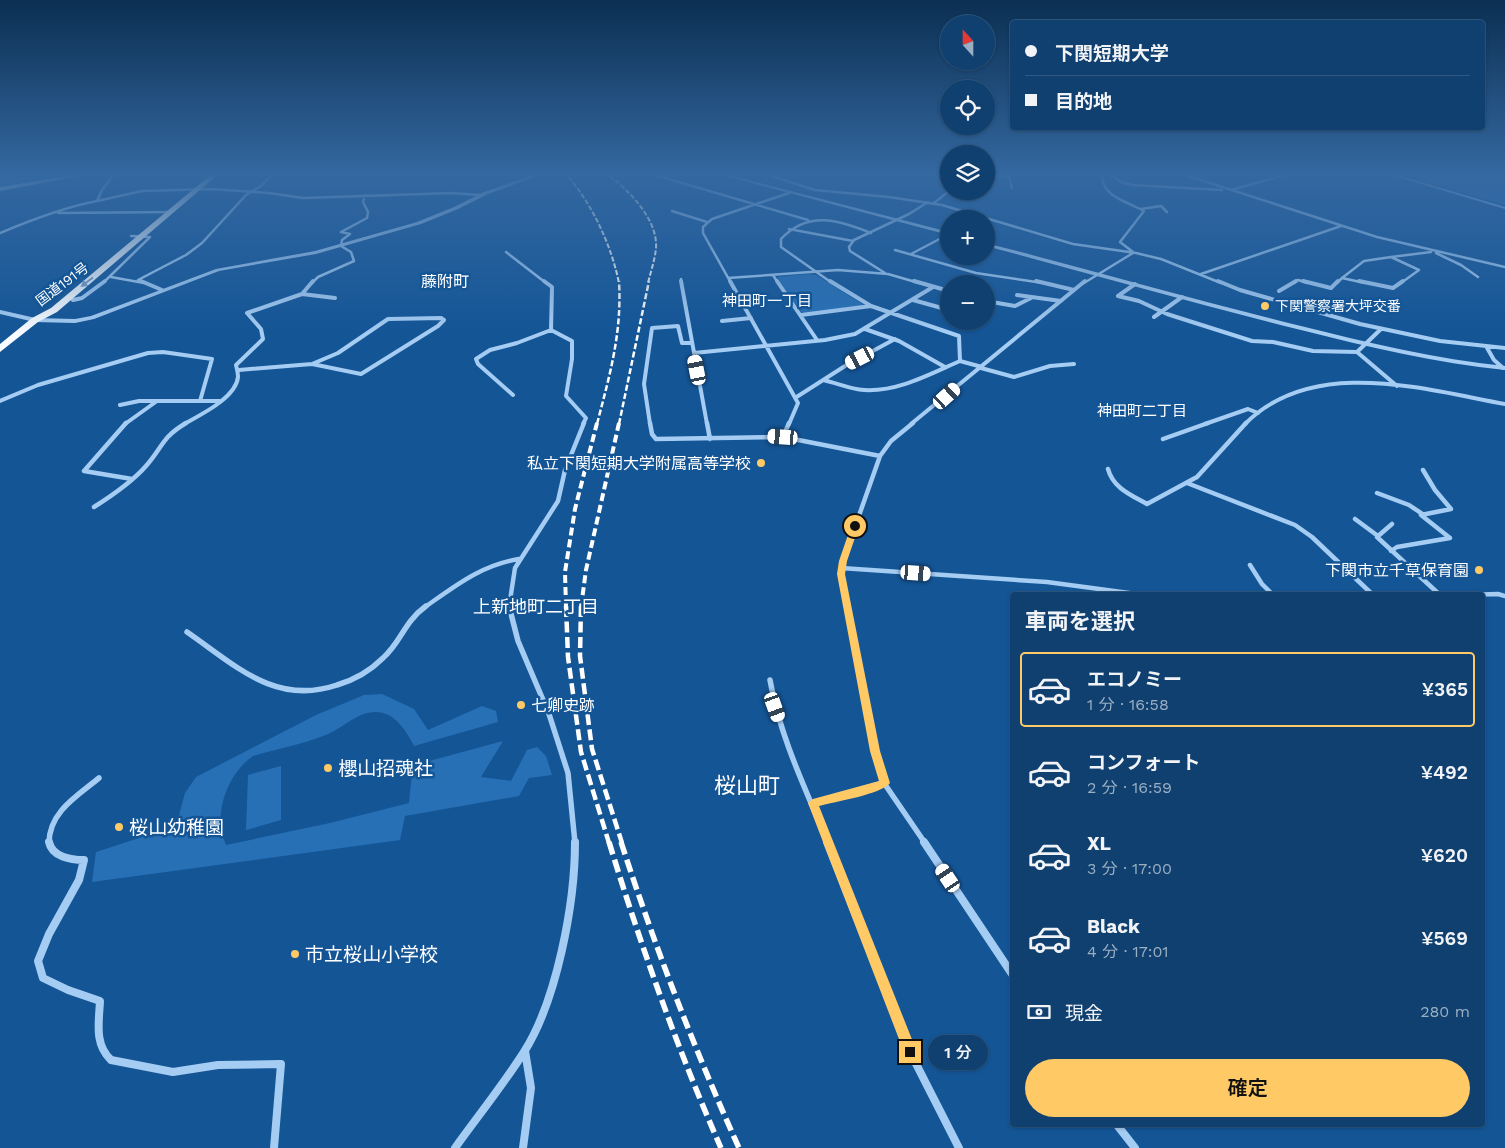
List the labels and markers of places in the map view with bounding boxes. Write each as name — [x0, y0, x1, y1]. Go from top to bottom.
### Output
place label: 下関警察署大坪交番 — [1275, 298, 1401, 314]
marker: 下関警察署大坪交番 — [1259, 300, 1271, 312]
place label: 私立下関短期大学附属高等学校 — [527, 454, 751, 473]
marker: 私立下関短期大学附属高等学校 — [755, 457, 767, 469]
place label: 下関市立千草保育園 — [1325, 561, 1469, 580]
marker: 下関市立千草保育園 — [1473, 564, 1485, 576]
place label: 七卿史跡 — [531, 696, 595, 715]
marker: 七卿史跡 — [515, 699, 527, 711]
place label: 櫻山招魂社 — [338, 757, 433, 780]
marker: 櫻山招魂社 — [322, 762, 334, 774]
place label: 桜山幼稚園 — [129, 816, 224, 839]
marker: 桜山幼稚園 — [113, 821, 125, 833]
place label: 市立桜山小学校 — [305, 943, 438, 966]
marker: 市立桜山小学校 — [289, 948, 301, 960]

